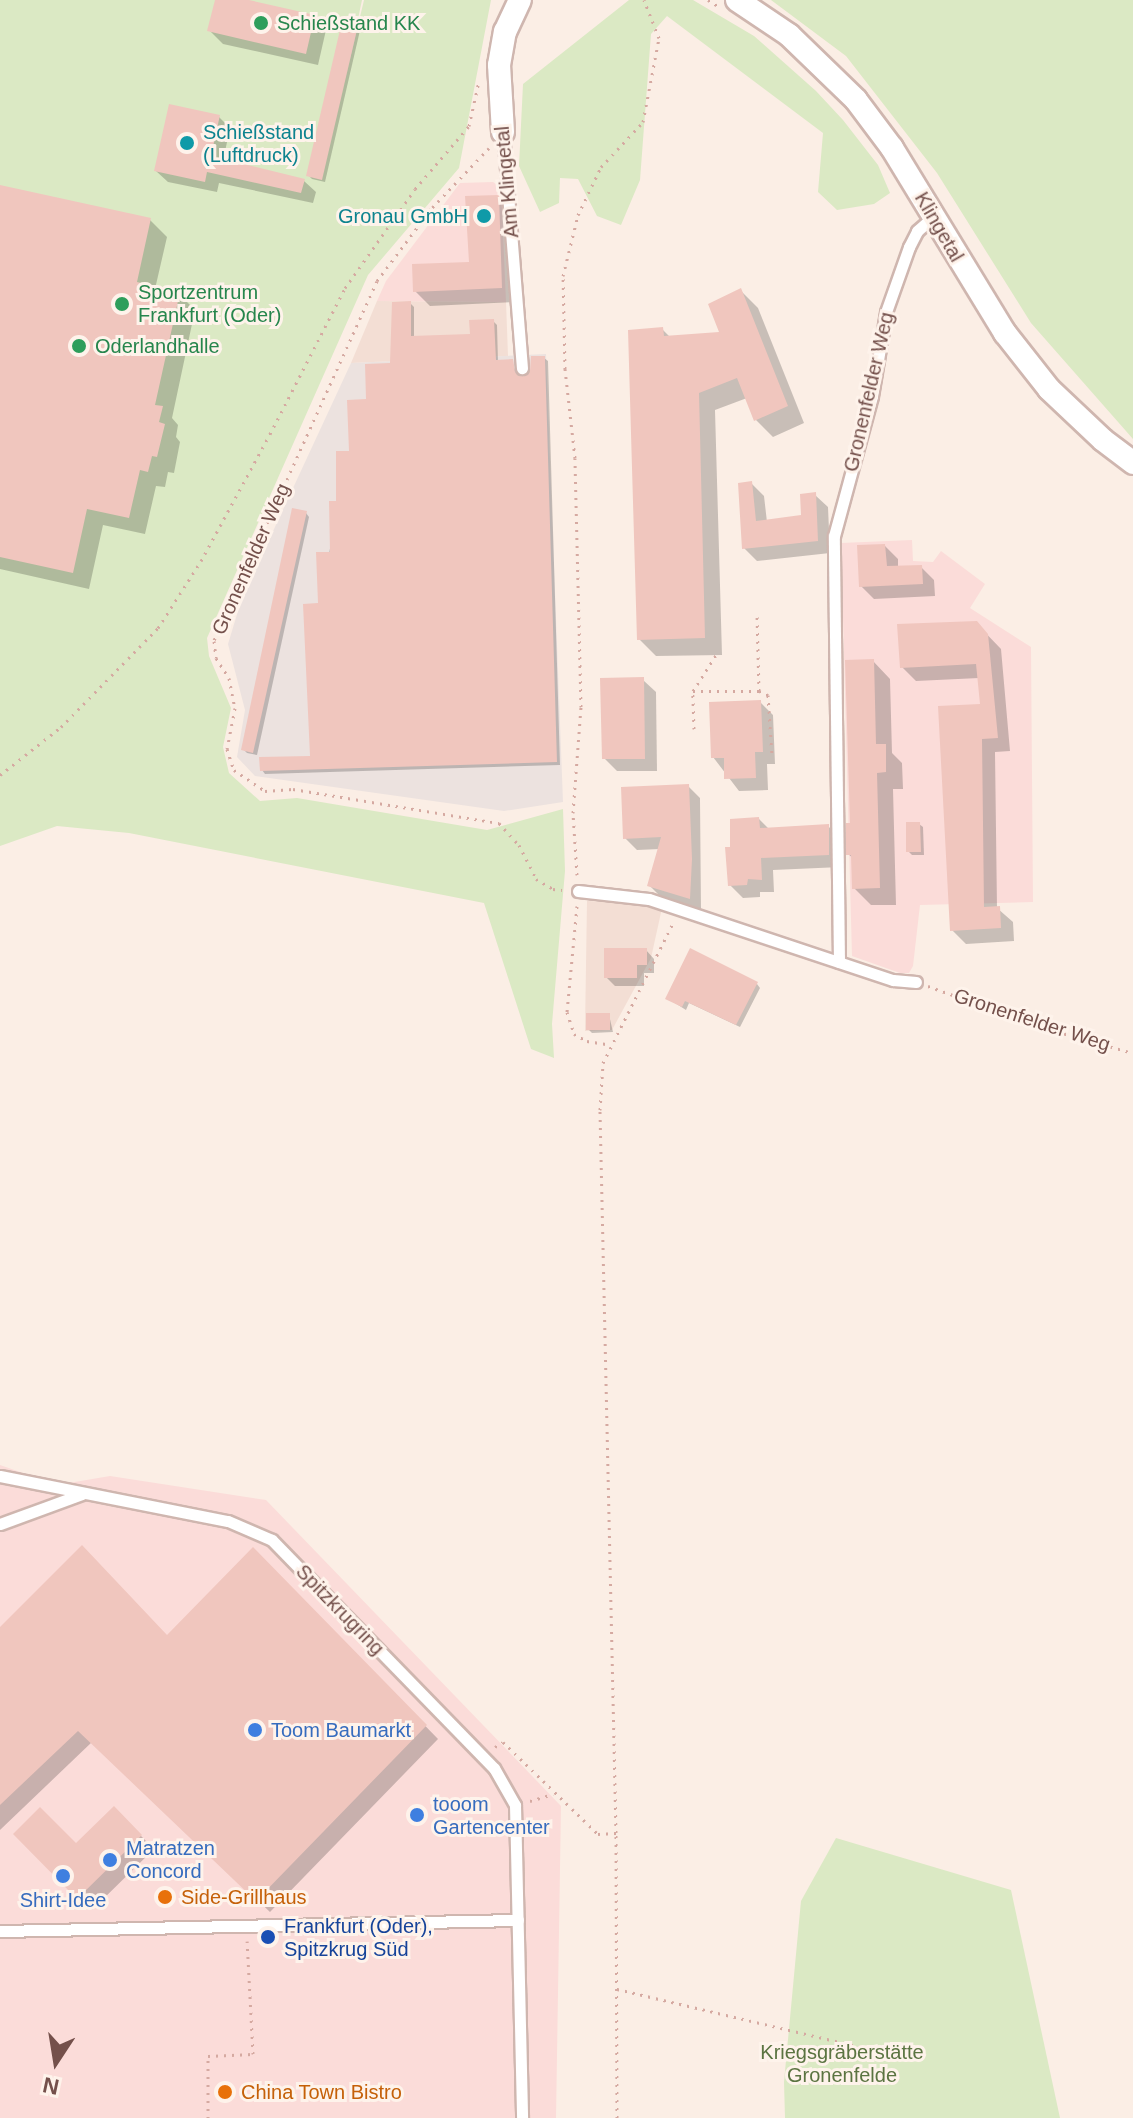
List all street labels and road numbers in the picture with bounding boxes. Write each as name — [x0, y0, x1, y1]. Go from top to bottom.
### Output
street label: Am Klingetal — [490, 125, 524, 239]
street label: Klingetal — [909, 188, 969, 266]
street label: Gronenfelder Weg — [839, 310, 899, 474]
street label: Gronenfelder Weg — [207, 480, 295, 638]
street label: Gronenfelder Weg — [951, 983, 1113, 1057]
street label: Spitzkrugring — [291, 1560, 389, 1660]

